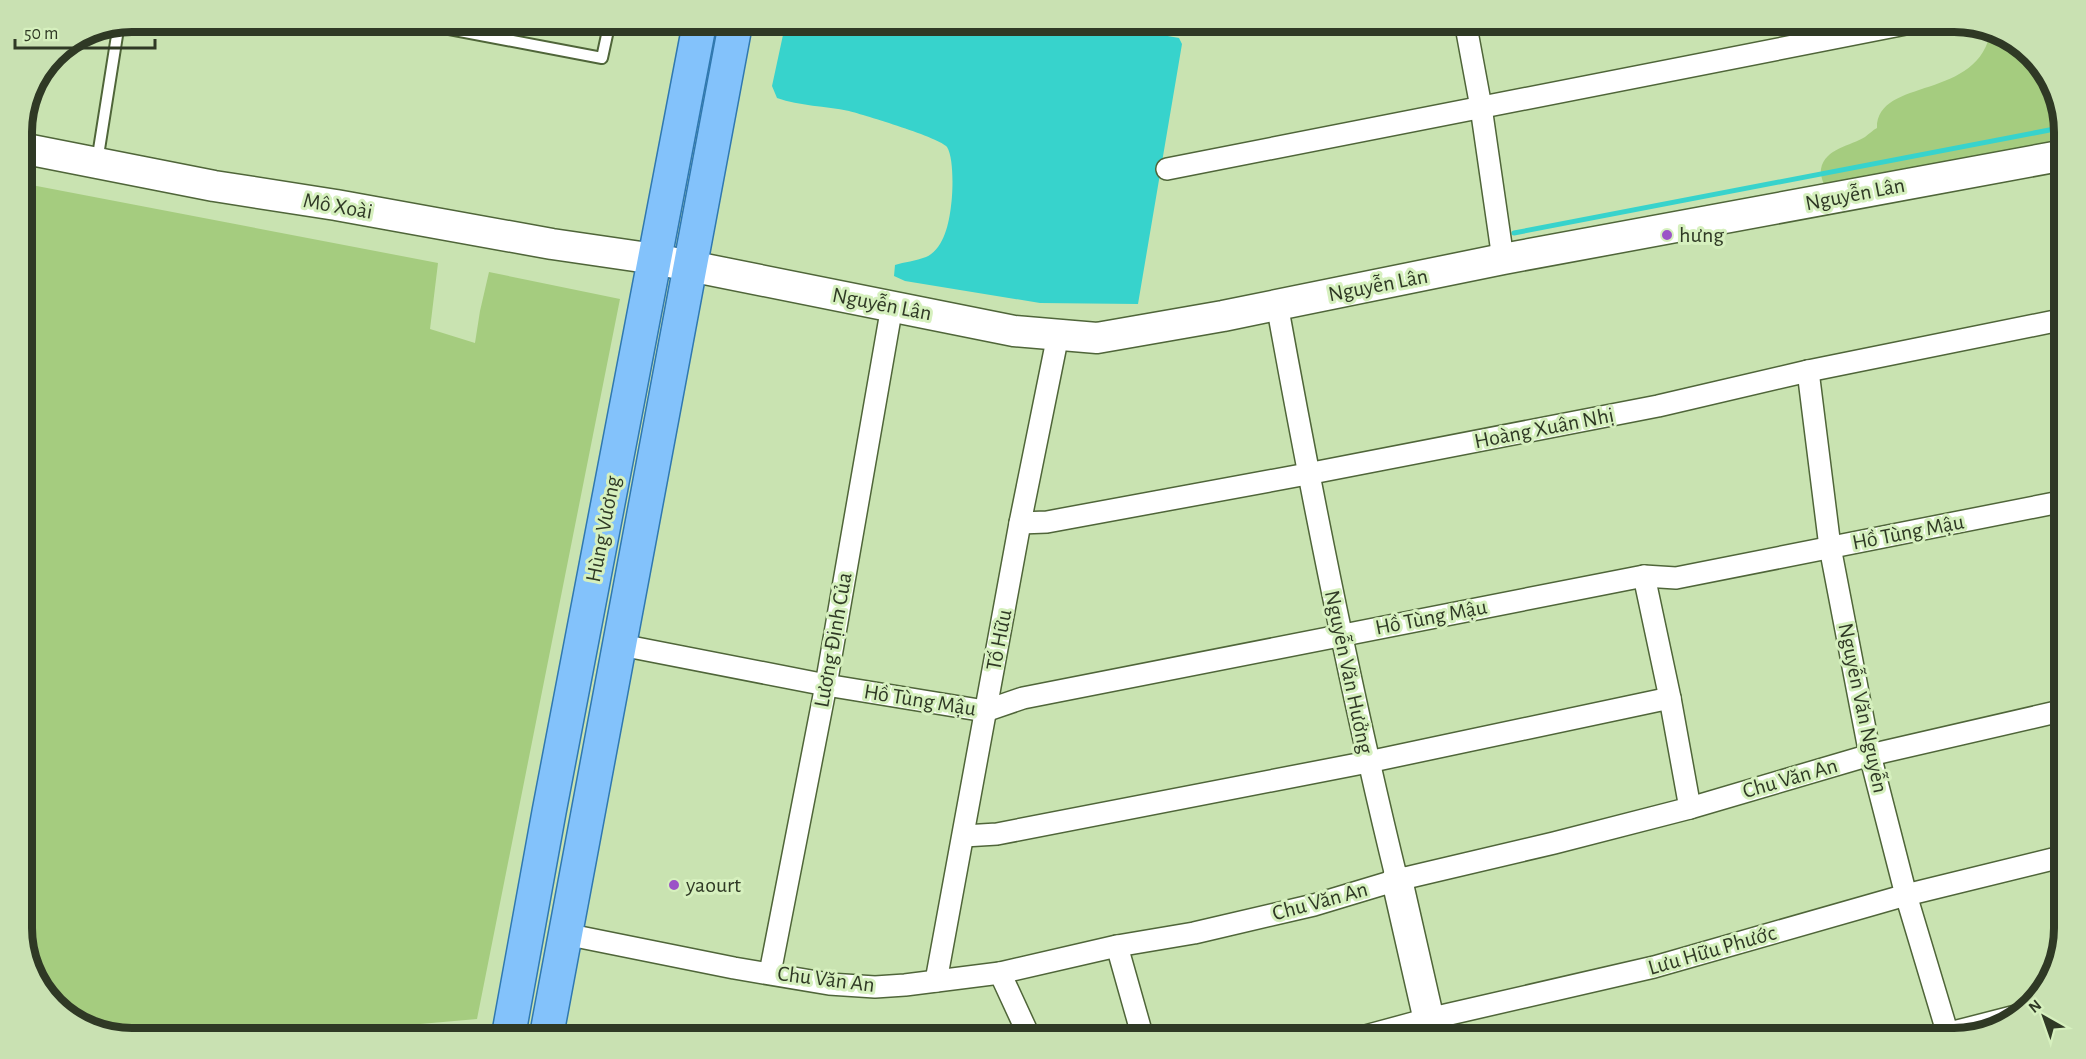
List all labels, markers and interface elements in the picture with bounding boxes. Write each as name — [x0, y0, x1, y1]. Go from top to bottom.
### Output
scale bar — [15, 12, 154, 50]
text: 50 m — [24, 25, 58, 43]
street label: Nguyễn Lân — [1803, 174, 1907, 214]
street label: Mô Xoài — [302, 189, 374, 223]
place label: hưng — [1679, 224, 1724, 246]
marker: hưng — [1660, 228, 1674, 242]
street label: Nguyễn Lân — [1326, 265, 1430, 305]
street label: Nguyễn Lân — [830, 284, 934, 324]
street label: Hoàng Xuân Nhị — [1472, 404, 1616, 452]
street label: Hùng Vương — [582, 474, 624, 584]
street label: Hồ Tùng Mậu — [1850, 510, 1966, 554]
street label: Lương Định Của — [810, 571, 856, 709]
street label: Nguyễn Văn Hưởng — [1321, 588, 1377, 756]
street label: Hồ Tùng Mậu — [1373, 595, 1489, 639]
street label: Tố Hữu — [982, 608, 1016, 672]
street label: Nguyễn Văn Nguyễn — [1834, 621, 1892, 795]
street label: Hồ Tùng Mậu — [862, 680, 978, 720]
street label: Chu Văn An — [1740, 754, 1840, 802]
place label: yaourt — [685, 874, 741, 896]
marker: yaourt — [667, 878, 681, 892]
street label: Chu Văn An — [1270, 878, 1370, 924]
street label: Lưu Hữu Phước — [1646, 921, 1779, 979]
street label: Chu Văn An — [776, 962, 876, 996]
north arrow — [2014, 987, 2074, 1047]
text: N — [2026, 997, 2044, 1016]

